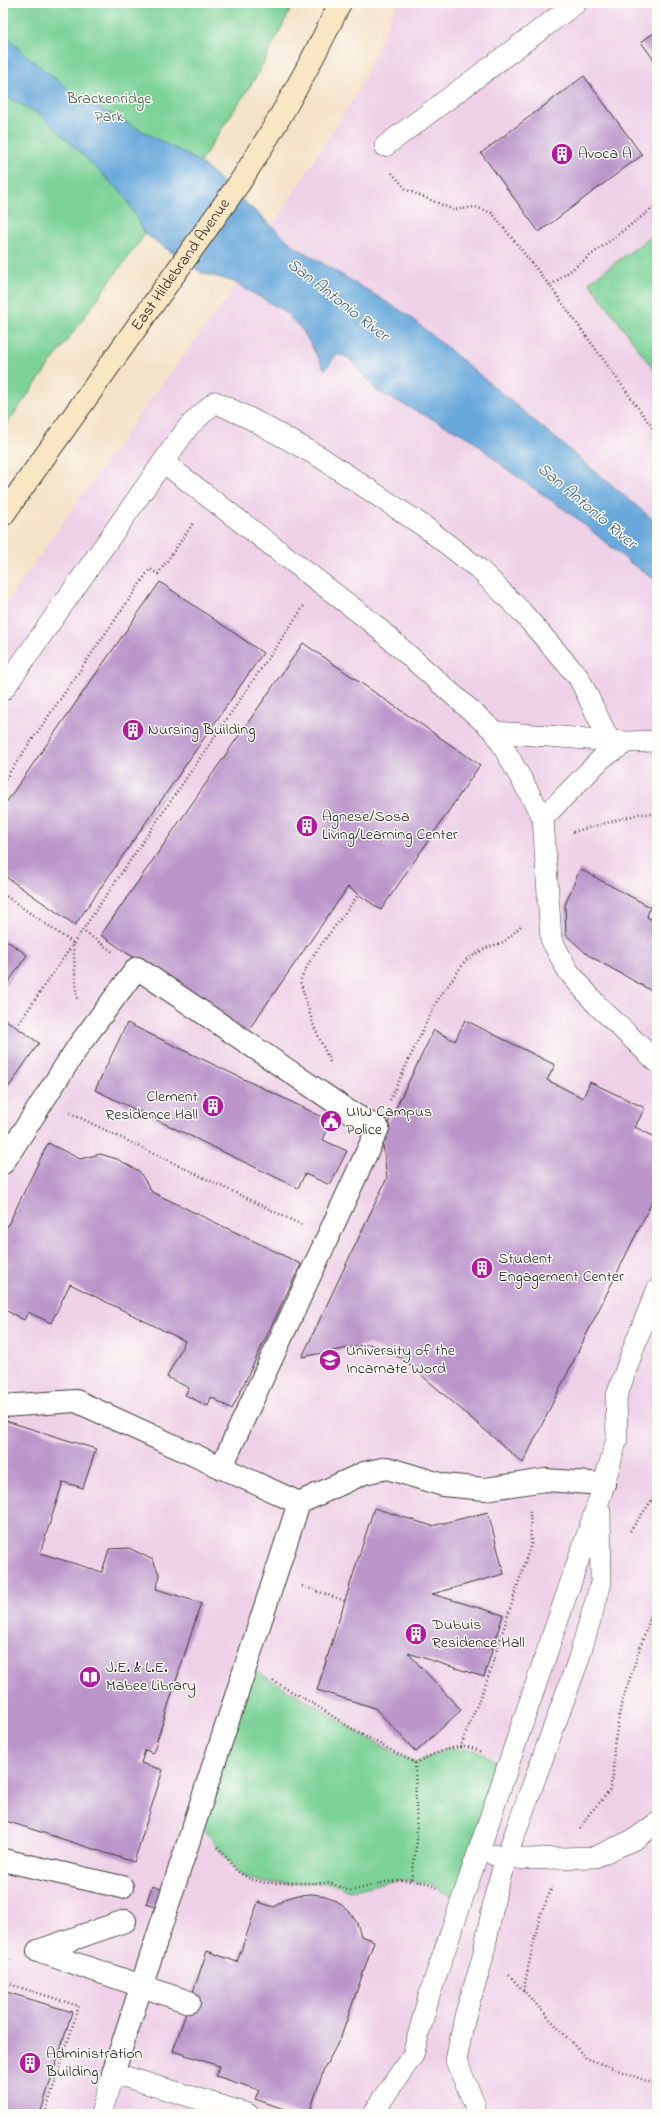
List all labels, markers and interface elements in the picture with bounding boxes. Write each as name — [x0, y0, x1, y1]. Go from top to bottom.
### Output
park label: Brackenridge Park — [66, 87, 152, 129]
building icon: Avoca A — [549, 141, 575, 167]
place label: Avoca A — [578, 142, 632, 166]
street label: East Hildebrand Avenue — [125, 193, 237, 336]
water label: San Antonio River — [282, 252, 396, 349]
water label: San Antonio River — [532, 457, 644, 557]
building icon: Nursing Building — [120, 717, 146, 743]
place label: Nursing Building — [148, 718, 255, 742]
place label: Agnese/Sosa Living/Learning Center — [322, 805, 458, 847]
building icon: Agnese/Sosa Living/Learning Center — [294, 813, 320, 839]
place label: Clement Residence Hall — [105, 1085, 199, 1127]
building icon: Clement Residence Hall — [200, 1093, 226, 1119]
place label: UIW Campus Police — [346, 1100, 432, 1142]
public building icon: UIW Campus Police — [318, 1108, 344, 1134]
place label: Student Engagement Center — [498, 1247, 624, 1289]
building icon: Student Engagement Center — [469, 1255, 495, 1281]
place label: University of the Incarnate Word — [346, 1339, 456, 1381]
school or university icon: University of the Incarnate Word — [317, 1347, 343, 1373]
place label: Dubuis Residence Hall — [431, 1613, 525, 1655]
building icon: Dubuis Residence Hall — [403, 1621, 429, 1647]
place label: J.E. & L.E. Mabee Library — [106, 1656, 196, 1698]
library icon: J.E. & L.E. Mabee Library — [77, 1664, 103, 1690]
place label: Administration Building — [45, 2042, 143, 2084]
building icon: Administration Building — [17, 2050, 43, 2076]

